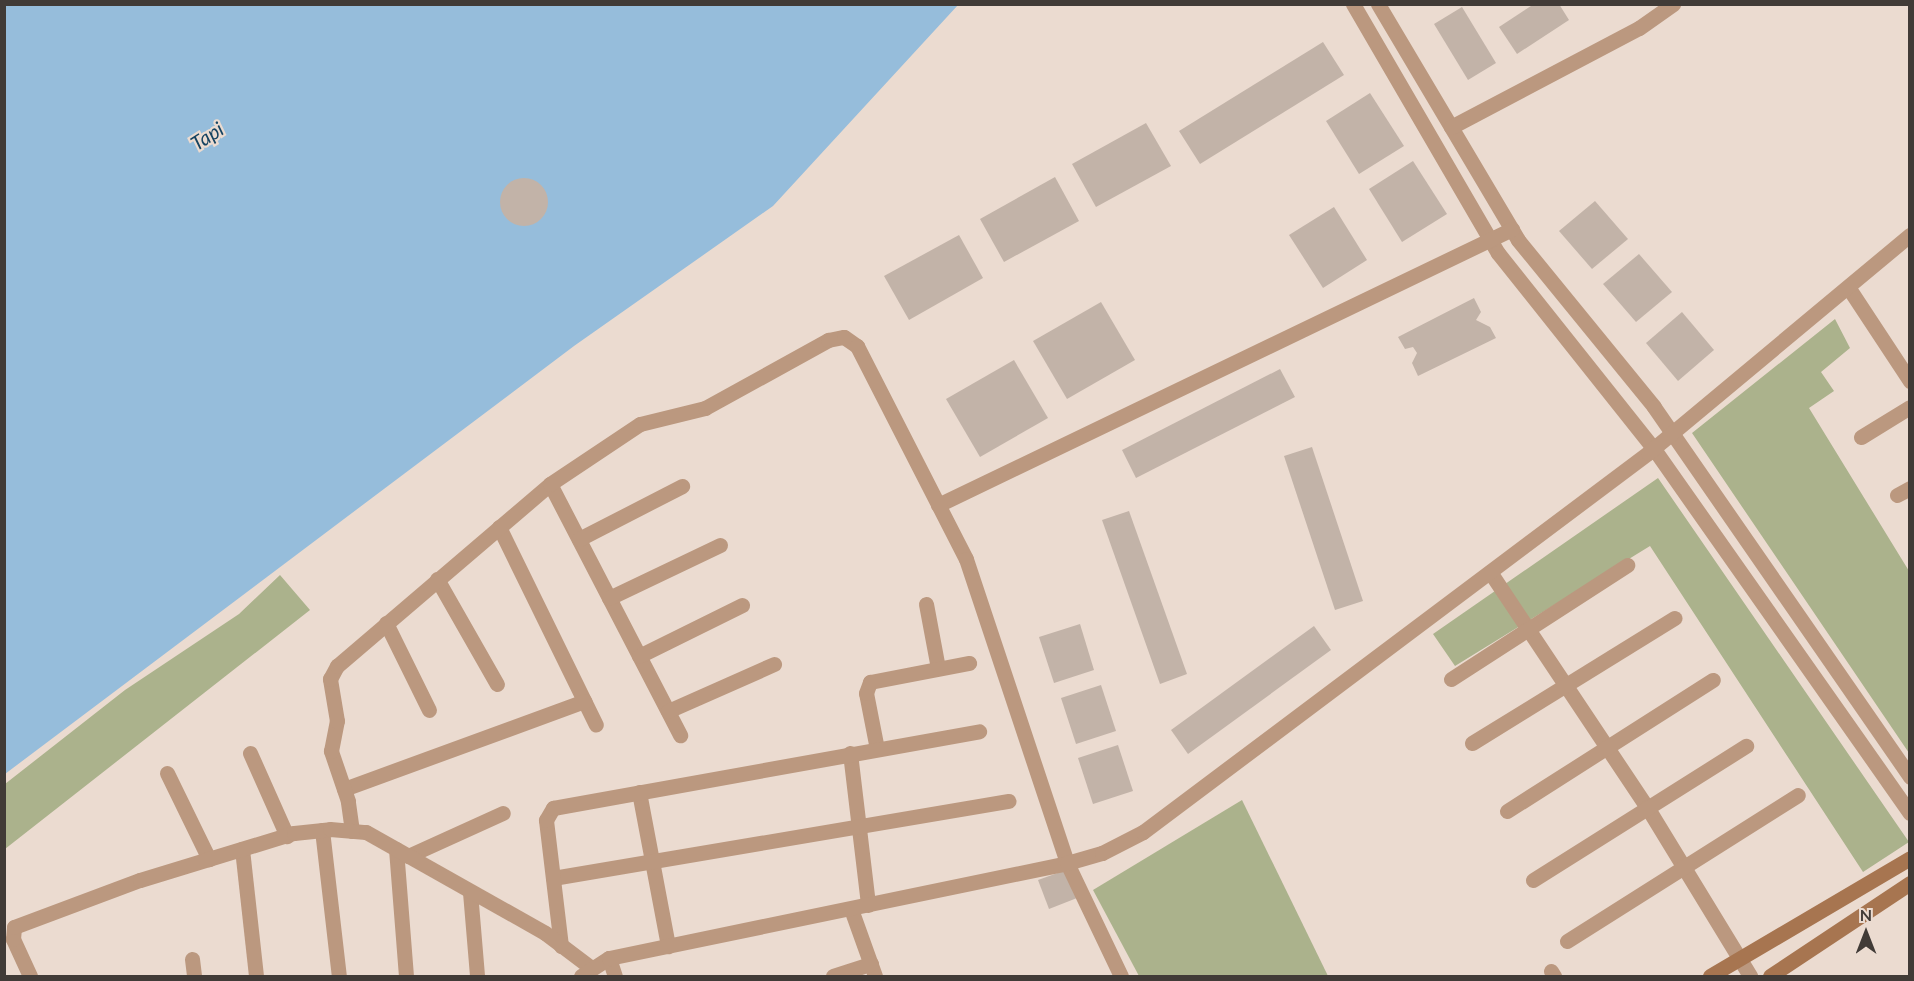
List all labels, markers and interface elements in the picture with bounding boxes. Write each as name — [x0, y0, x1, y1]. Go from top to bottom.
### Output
water label: Tapi — [186, 117, 228, 155]
north arrow — [1836, 903, 1896, 963]
text: N — [1860, 905, 1872, 924]

